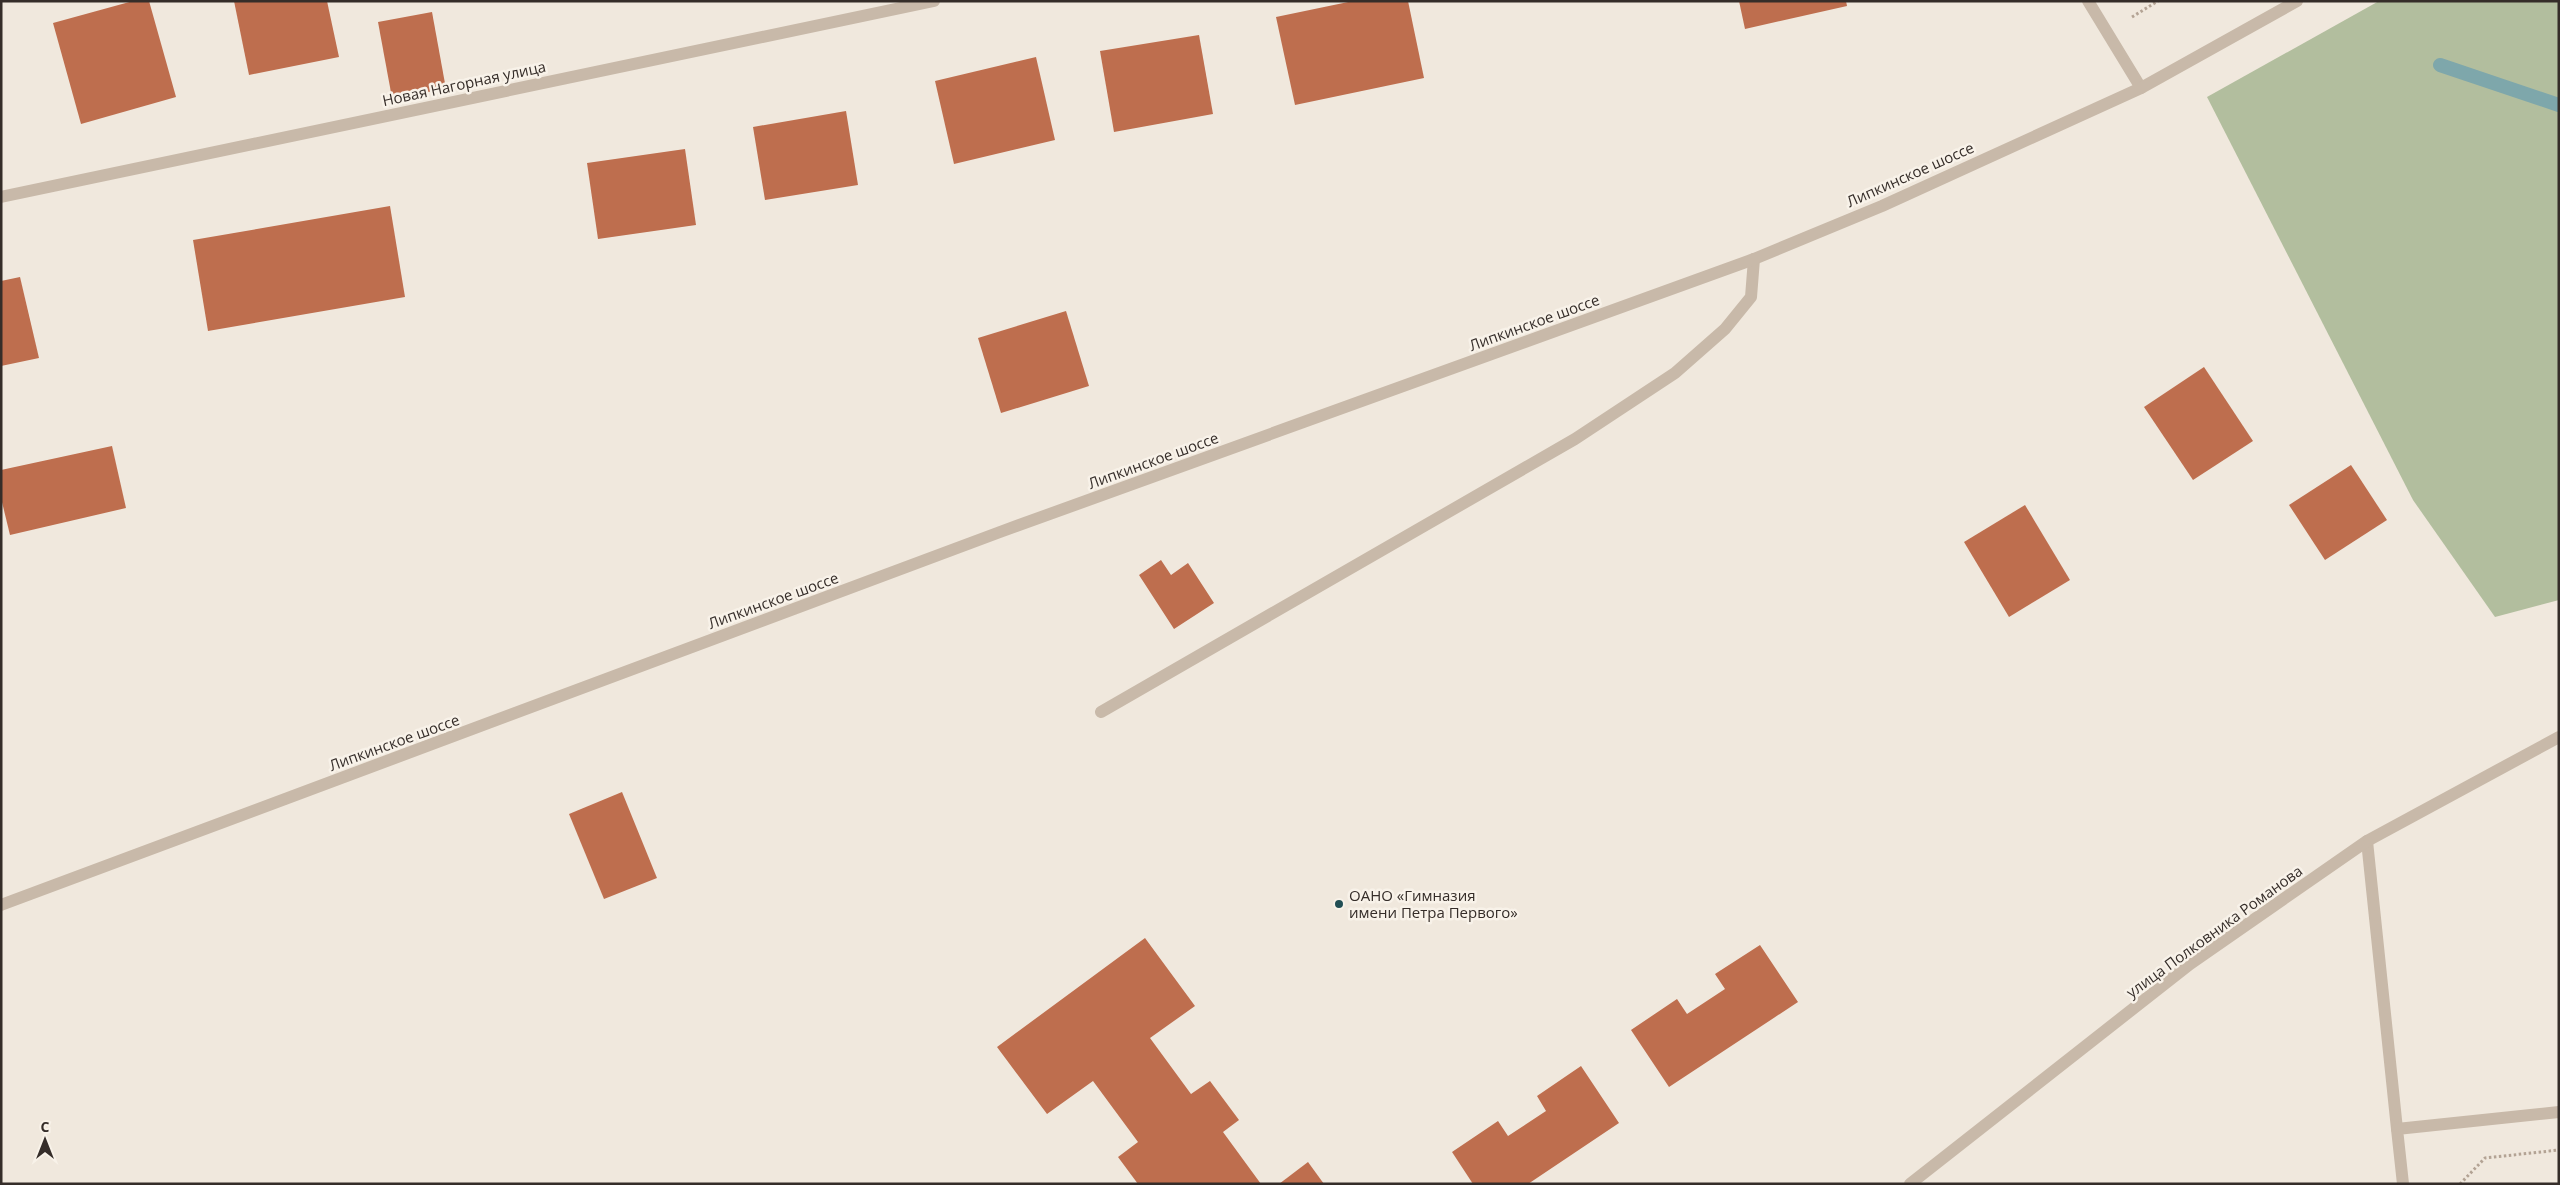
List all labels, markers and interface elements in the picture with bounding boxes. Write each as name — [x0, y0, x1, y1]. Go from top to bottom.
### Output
street label: Новая Нагорная улица — [380, 56, 548, 110]
street label: Липкинское шоссе — [1843, 137, 1977, 211]
street label: Липкинское шоссе — [1466, 289, 1602, 355]
street label: Липкинское шоссе — [1085, 427, 1221, 493]
street label: Липкинское шоссе — [705, 567, 841, 633]
street label: Липкинское шоссе — [326, 709, 462, 775]
street label: улица Полковника Романова — [2122, 860, 2306, 1002]
place label: ОАНО «Гимназия имени Петра Первого» — [1349, 885, 1518, 922]
marker: ОАНО «Гимназия имени Петра Первого» — [1333, 898, 1345, 910]
north arrow — [20, 1115, 70, 1165]
text: С — [41, 1117, 50, 1136]

